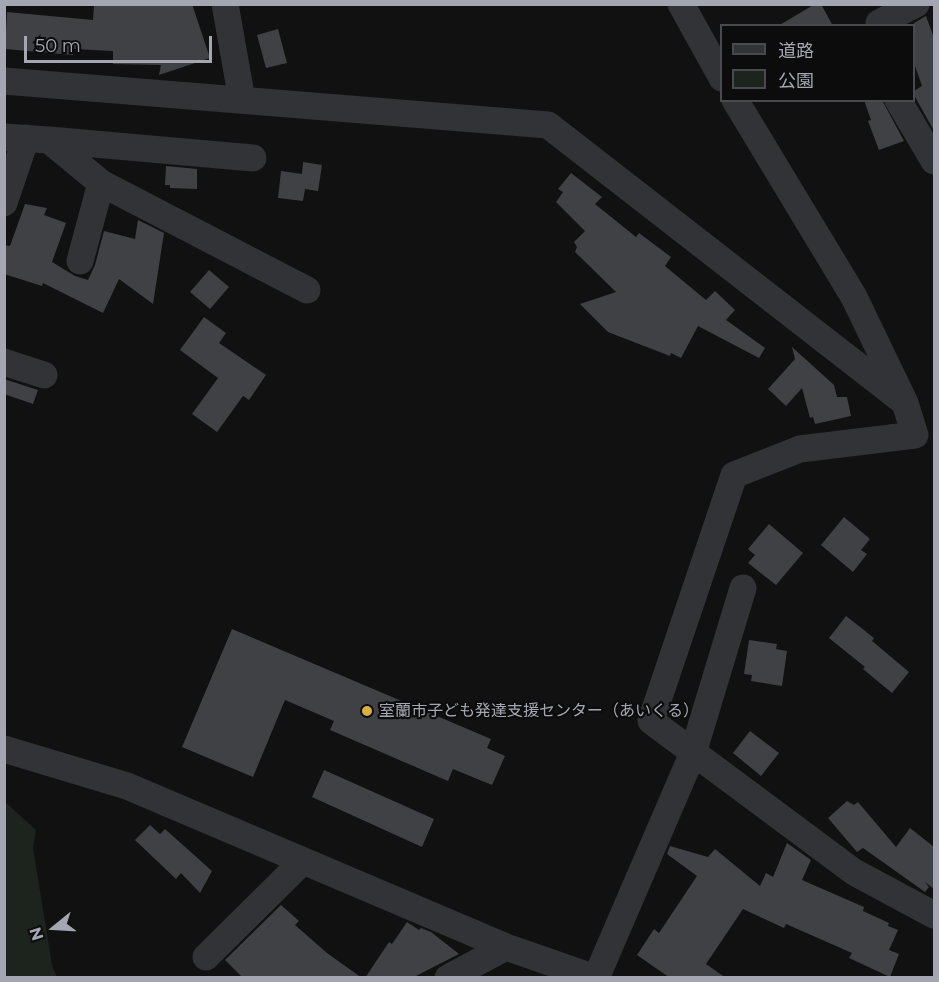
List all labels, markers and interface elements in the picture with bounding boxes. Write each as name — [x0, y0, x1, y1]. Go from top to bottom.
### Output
scale bar — [27, 24, 214, 62]
legend — [720, 24, 915, 102]
text: 50 m — [35, 35, 81, 57]
text: 道路 — [778, 40, 814, 62]
text: 公園 — [778, 70, 814, 92]
place label: 室蘭市子ども発達支援センター（あいくる） — [379, 701, 699, 721]
marker: 室蘭市子ども発達支援センター（あいくる） — [360, 704, 374, 718]
north arrow — [24, 898, 84, 958]
text: N — [25, 925, 47, 943]

